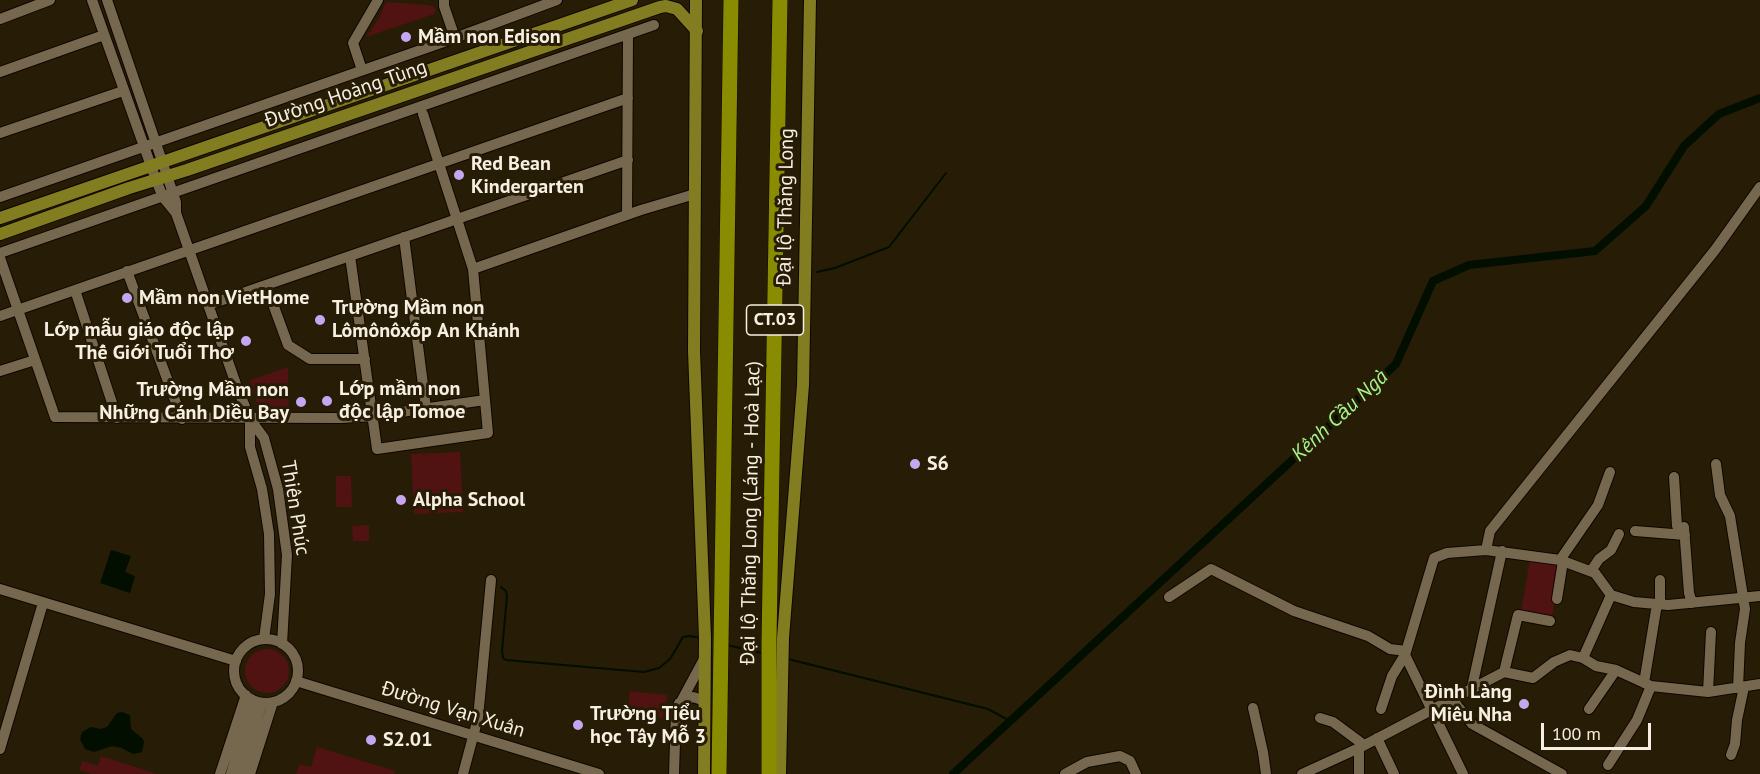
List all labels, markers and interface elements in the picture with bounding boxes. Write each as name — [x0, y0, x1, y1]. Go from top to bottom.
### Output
place label: Mầm non Edison — [418, 25, 561, 49]
marker: Mầm non Edison — [399, 30, 413, 44]
street label: Đường Hoàng Tùng — [262, 55, 430, 133]
street label: Đại lộ Thăng Long — [773, 128, 799, 286]
place label: Red Bean Kindergarten — [471, 152, 584, 199]
marker: Red Bean Kindergarten — [452, 168, 466, 182]
place label: Mầm non VietHome — [139, 286, 309, 310]
marker: Mầm non VietHome — [120, 291, 134, 305]
place label: Trường Mầm non Lômônôxốp An Khánh — [332, 296, 520, 343]
road number: CT.03 — [746, 305, 804, 335]
marker: Trường Mầm non Lômônôxốp An Khánh — [313, 313, 327, 327]
place label: Lớp mẫu giáo độc lập Thế Giới Tuổi Thơ — [44, 318, 234, 365]
marker: Lớp mẫu giáo độc lập Thế Giới Tuổi Thơ — [239, 334, 253, 348]
street label: Đại lộ Thăng Long (Láng - Hoà Lạc) — [736, 361, 766, 665]
water label: Kênh Cầu Ngà — [1287, 365, 1393, 467]
place label: Lớp mầm non độc lập Tomoe — [339, 377, 465, 424]
place label: Trường Mầm non Những Cánh Diều Bay — [99, 378, 289, 425]
marker: Lớp mầm non độc lập Tomoe — [320, 394, 334, 408]
marker: Trường Mầm non Những Cánh Diều Bay — [294, 395, 308, 409]
place label: S6 — [927, 452, 949, 476]
marker: S6 — [908, 457, 922, 471]
street label: Thiên Phúc — [276, 459, 314, 557]
place label: Alpha School — [413, 488, 525, 512]
marker: Alpha School — [394, 493, 408, 507]
street label: Đường Vạn Xuân — [378, 677, 528, 743]
place label: Đình Làng Miêu Nha — [1424, 680, 1512, 727]
marker: Đình Làng Miêu Nha — [1517, 697, 1531, 711]
place label: Trường Tiểu học Tây Mỗ 3 — [590, 702, 706, 749]
scale bar — [1544, 711, 1654, 749]
marker: Trường Tiểu học Tây Mỗ 3 — [571, 718, 585, 732]
text: 100 m — [1552, 722, 1601, 745]
place label: S2.01 — [383, 728, 433, 752]
marker: S2.01 — [364, 733, 378, 747]

